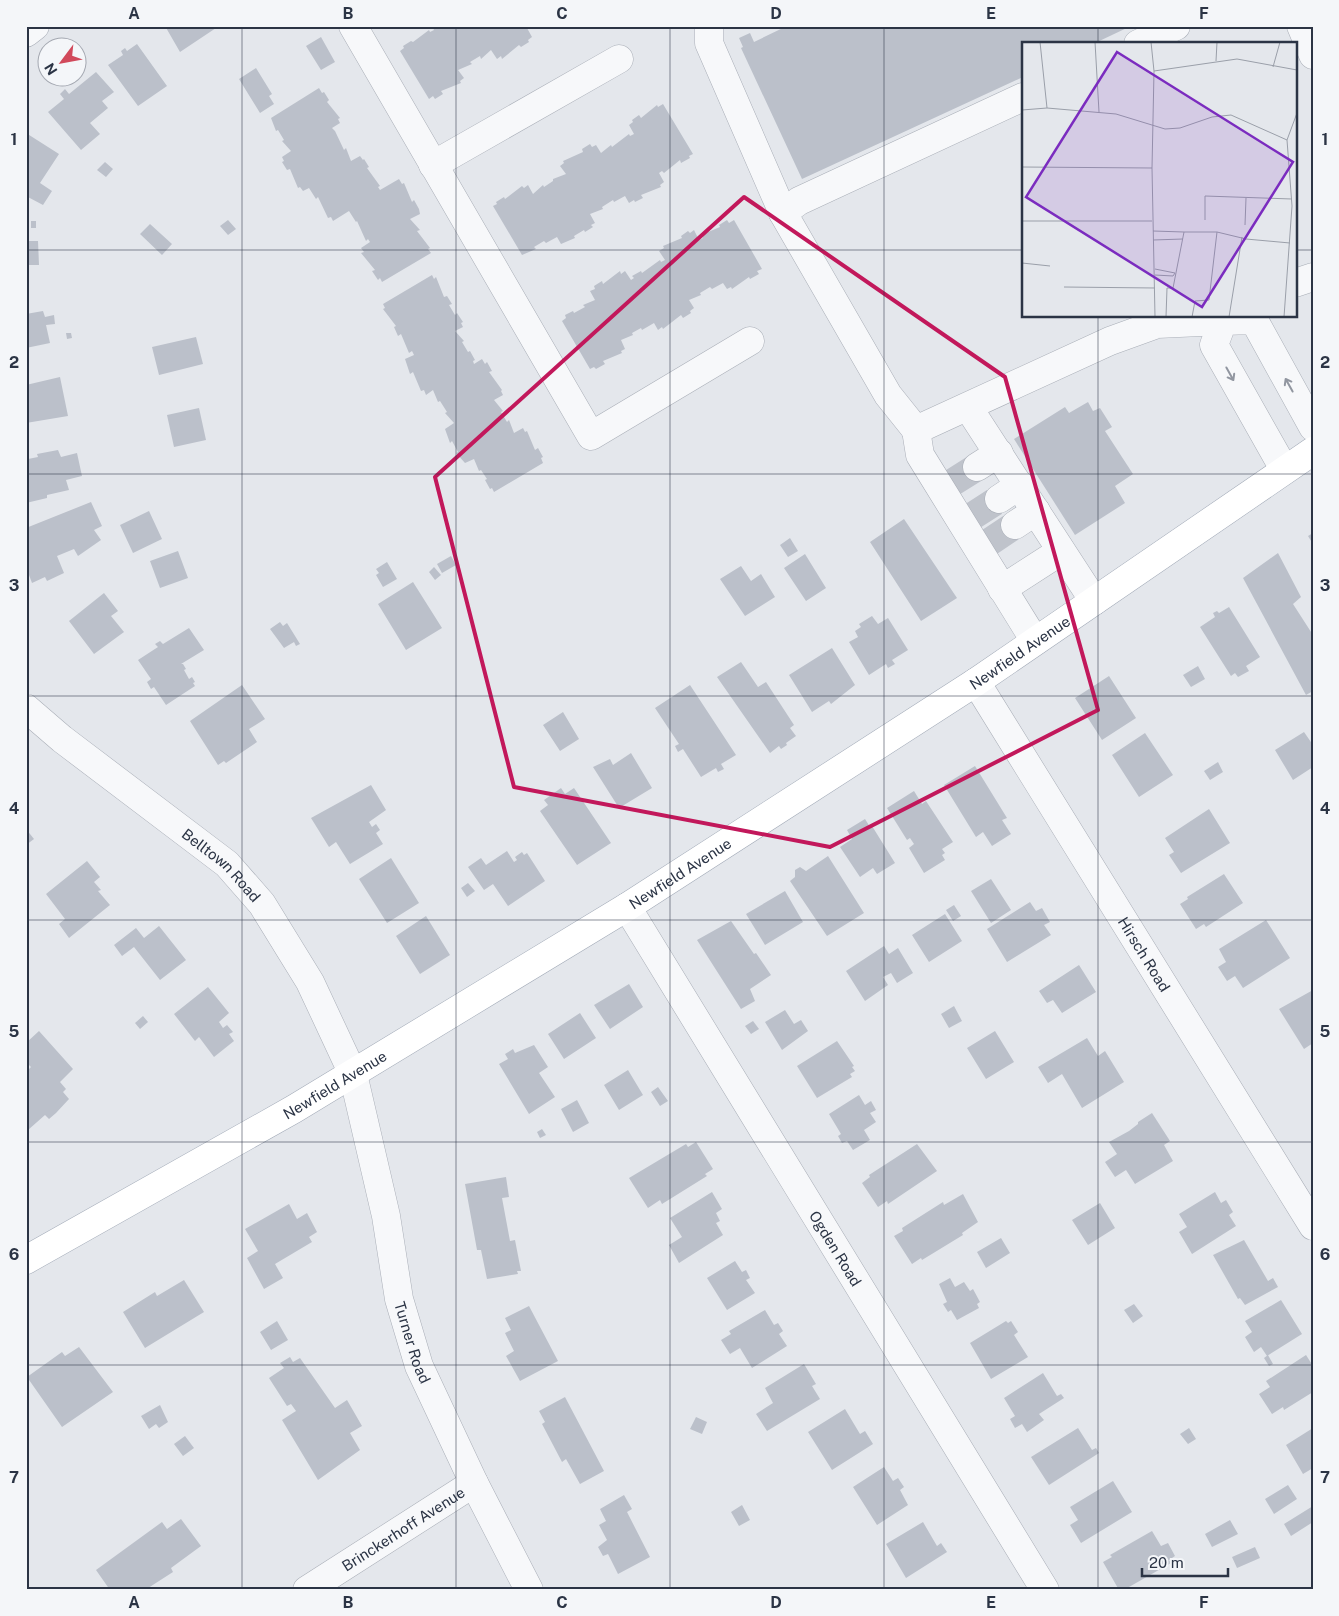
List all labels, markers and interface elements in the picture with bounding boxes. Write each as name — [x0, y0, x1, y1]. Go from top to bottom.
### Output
text: A — [128, 4, 140, 23]
text: B — [343, 4, 354, 23]
text: C — [556, 4, 568, 23]
text: D — [770, 4, 782, 23]
text: E — [986, 4, 996, 23]
text: F — [1199, 4, 1209, 23]
north arrow — [38, 38, 88, 88]
inset map — [1022, 42, 1296, 318]
text: N — [41, 60, 61, 78]
text: 1 — [11, 130, 17, 149]
text: 1 — [1322, 130, 1328, 149]
text: 2 — [9, 353, 19, 372]
text: 2 — [1320, 353, 1330, 372]
one-way arrow — [1226, 366, 1236, 380]
one-way arrow — [1284, 377, 1294, 392]
text: 3 — [9, 576, 19, 595]
text: 3 — [1320, 576, 1330, 595]
street label: Newfield Avenue — [966, 612, 1073, 693]
text: 4 — [9, 799, 20, 818]
text: 4 — [1320, 799, 1331, 818]
street label: Belltown Road — [179, 825, 264, 905]
street label: Newfield Avenue — [626, 834, 734, 912]
street label: Hirsch Road — [1115, 914, 1174, 994]
text: 5 — [9, 1022, 20, 1041]
text: 5 — [1320, 1022, 1331, 1041]
street label: Newfield Avenue — [280, 1047, 389, 1122]
street label: Ogden Road — [806, 1207, 865, 1289]
text: 6 — [9, 1245, 19, 1264]
text: 6 — [1320, 1245, 1330, 1264]
street label: Turner Road — [392, 1299, 434, 1386]
text: 7 — [9, 1468, 19, 1487]
text: 7 — [1320, 1468, 1330, 1487]
street label: Brinckerhoff Avenue — [338, 1483, 468, 1574]
scale bar — [1142, 1546, 1228, 1578]
text: 20 m — [1149, 1554, 1184, 1571]
text: A — [128, 1593, 140, 1612]
text: B — [343, 1593, 354, 1612]
text: C — [556, 1593, 568, 1612]
text: D — [770, 1593, 782, 1612]
text: E — [986, 1593, 996, 1612]
text: F — [1199, 1593, 1209, 1612]

